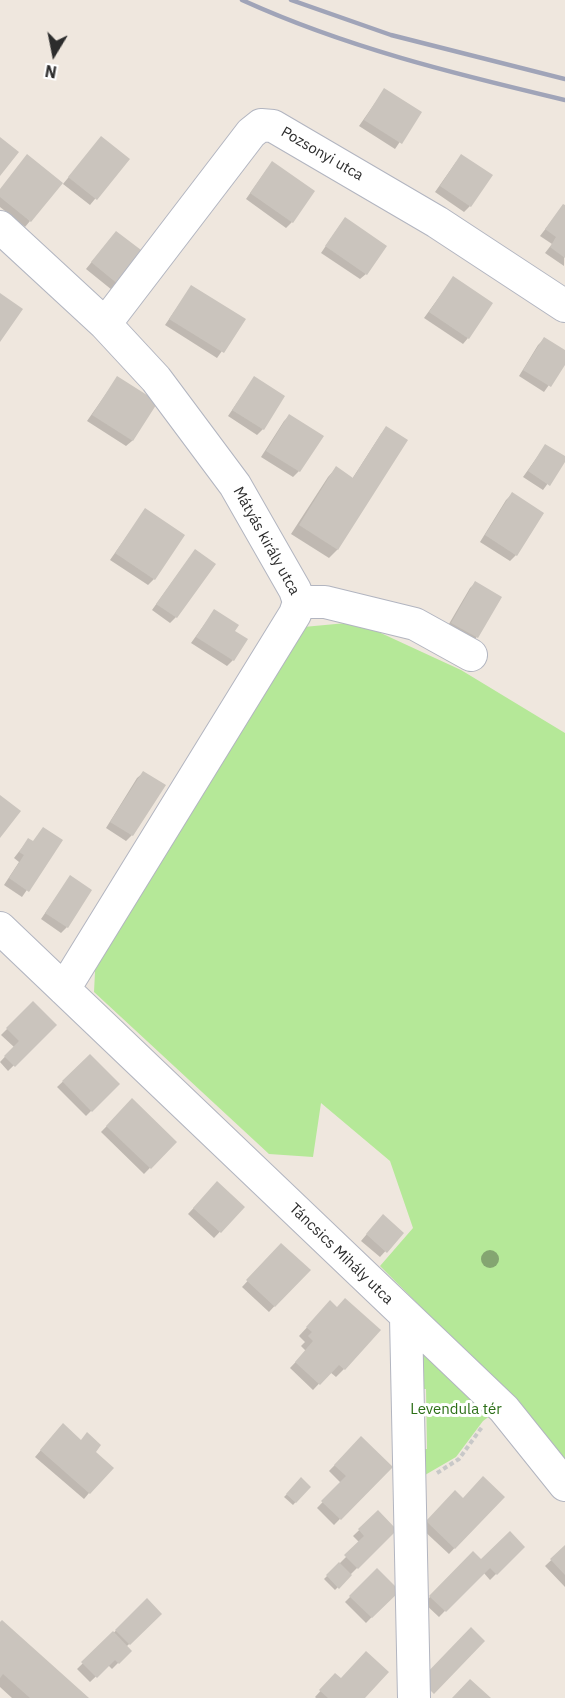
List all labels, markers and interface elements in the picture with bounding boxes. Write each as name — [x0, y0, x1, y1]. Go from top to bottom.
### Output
north arrow — [24, 24, 84, 84]
text: N — [43, 61, 58, 83]
street label: Pozsonyi utca — [278, 123, 366, 185]
street label: Mátyás király utca — [229, 484, 303, 598]
street label: Táncsics Mihály utca — [285, 1200, 397, 1308]
park label: Levendula tér — [410, 1401, 502, 1419]

